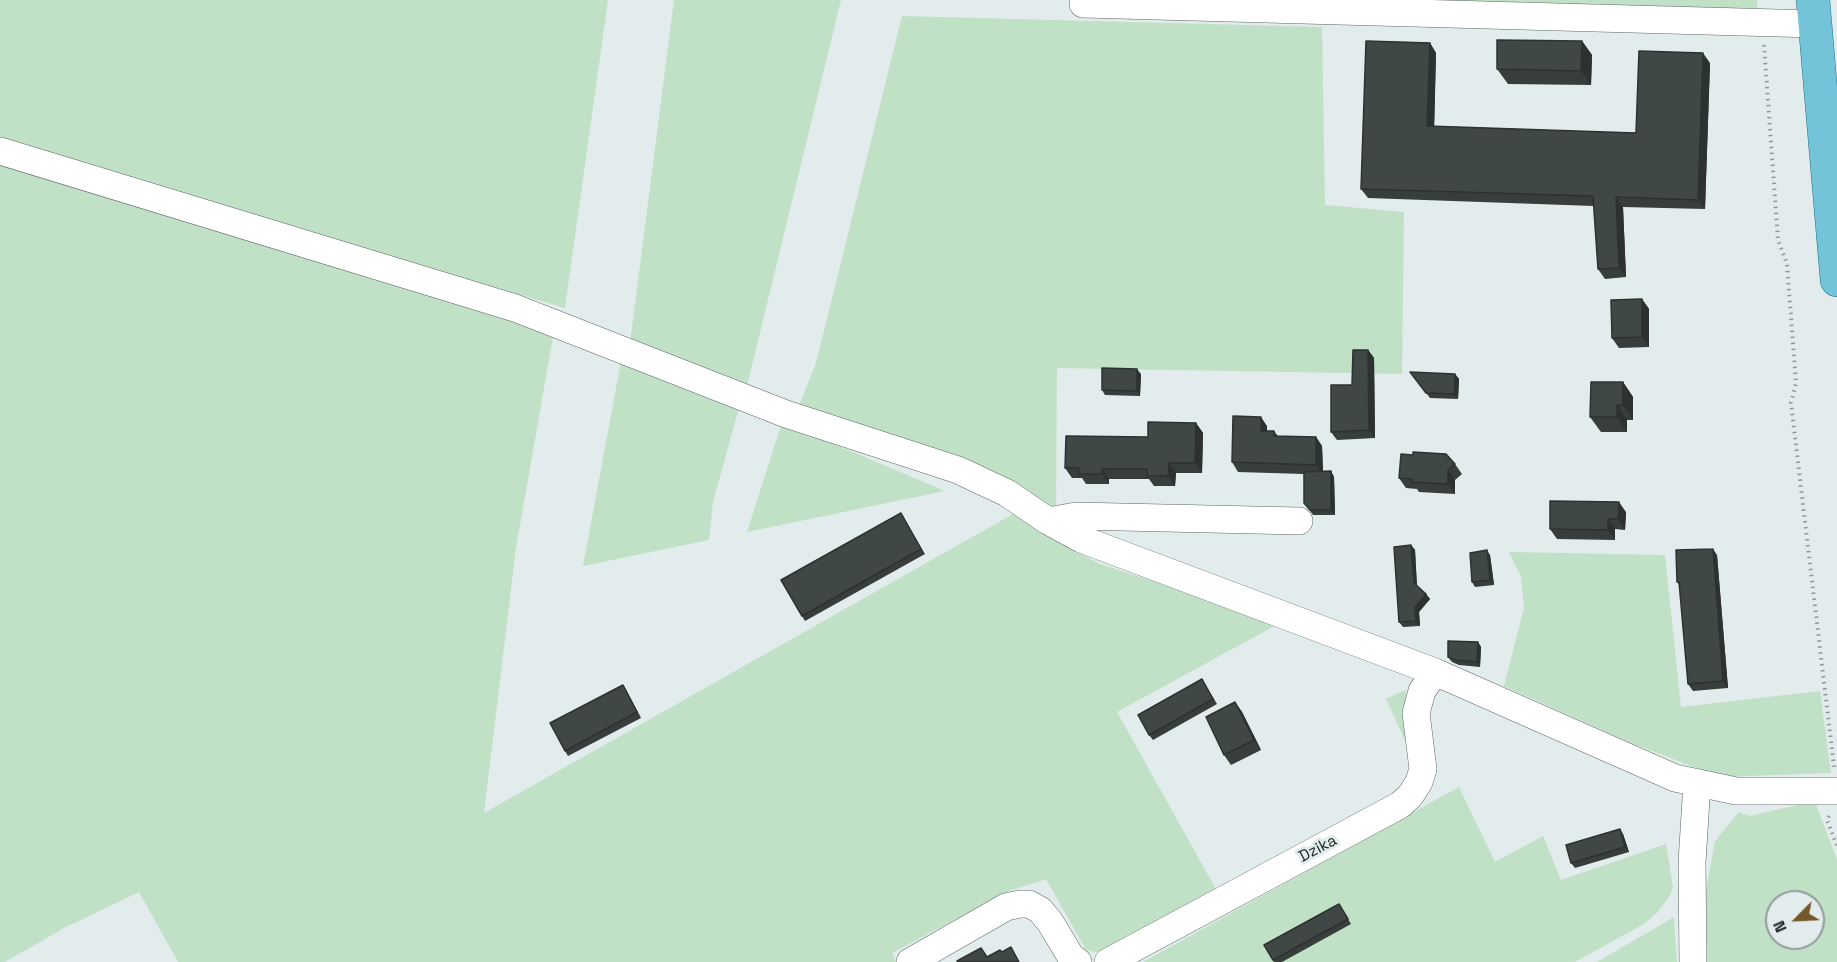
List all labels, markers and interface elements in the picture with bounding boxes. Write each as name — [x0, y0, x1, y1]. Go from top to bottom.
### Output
street label: Dzika — [1296, 831, 1340, 867]
north arrow — [1765, 890, 1825, 950]
text: N — [1768, 918, 1792, 936]

